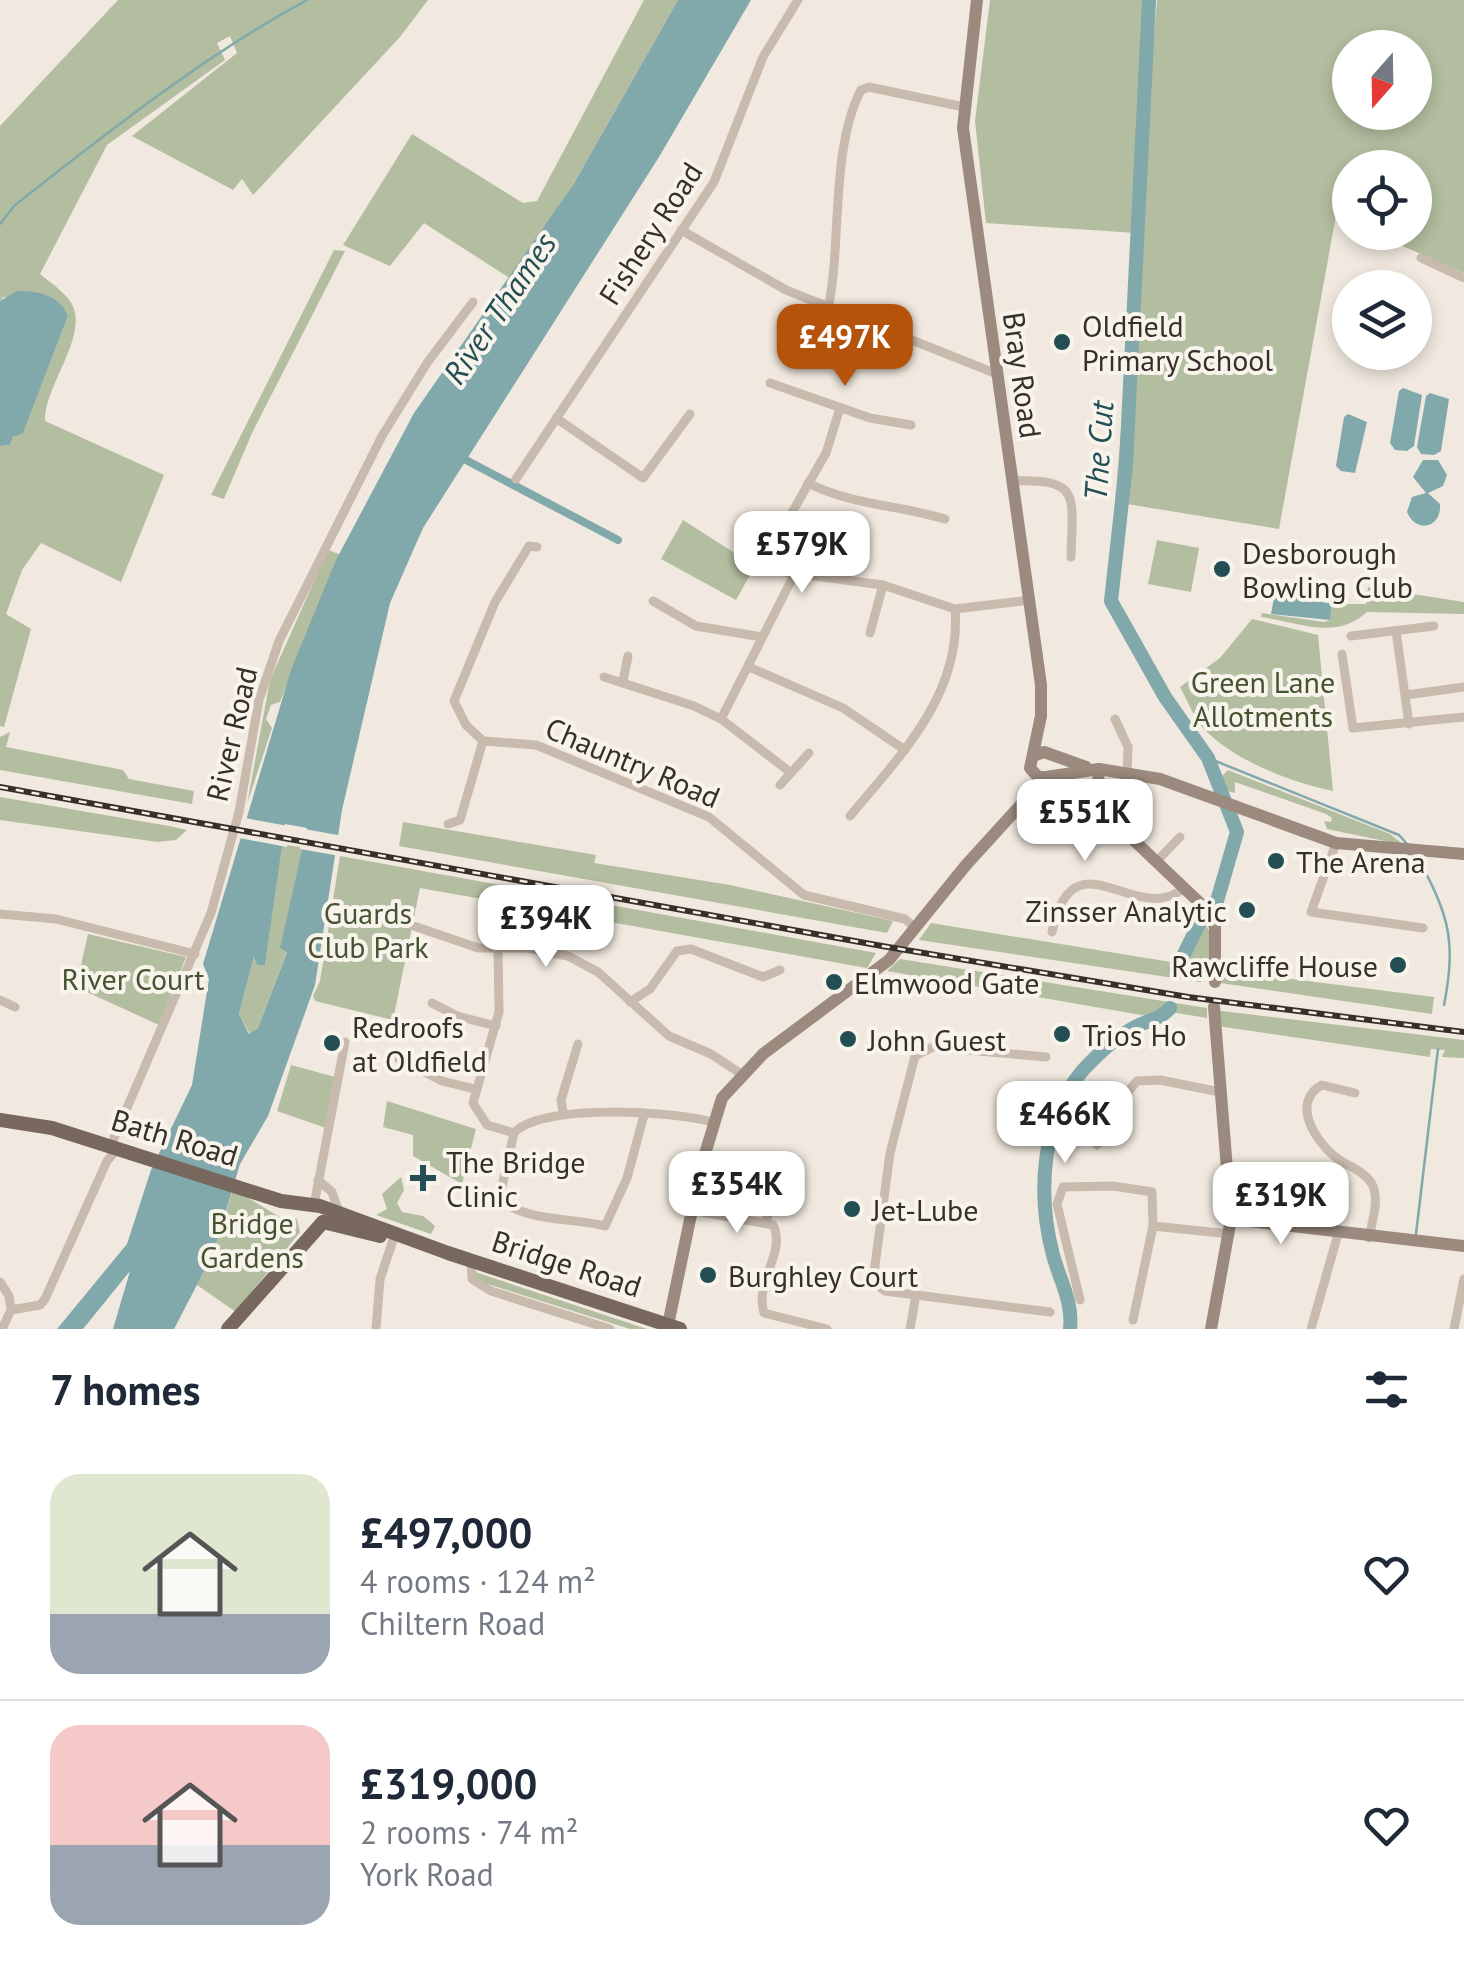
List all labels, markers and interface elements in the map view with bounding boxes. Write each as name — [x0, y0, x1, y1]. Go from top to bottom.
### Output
north arrow — [1332, 30, 1432, 130]
map controls — [1332, 30, 1432, 370]
button: locate — [1332, 150, 1432, 250]
street label: Fishery Road — [589, 154, 711, 312]
water label: River Thames — [433, 224, 565, 392]
button: layers — [1332, 270, 1432, 370]
pin: £497K — [775, 304, 915, 389]
place label: Oldfield Primary School — [1082, 306, 1273, 379]
street label: Bray Road — [995, 309, 1051, 441]
text: £497K — [799, 315, 891, 357]
marker: Oldfield Primary School — [1051, 331, 1073, 353]
water label: The Cut — [1074, 398, 1123, 502]
pin: £579K — [732, 511, 872, 596]
text: £579K — [756, 522, 848, 564]
place label: Desborough Bowling Club — [1242, 533, 1413, 606]
marker: Desborough Bowling Club — [1211, 558, 1233, 580]
park label: Green Lane Allotments — [1191, 662, 1335, 735]
street label: River Road — [197, 663, 265, 805]
street label: Chauntry Road — [540, 708, 726, 816]
pin: £551K — [1015, 779, 1155, 864]
text: £551K — [1039, 790, 1131, 832]
place label: The Arena — [1296, 842, 1426, 881]
marker: The Arena — [1265, 850, 1287, 872]
pin: £394K — [476, 885, 616, 970]
place label: Zinsser Analytic — [1025, 891, 1227, 930]
park label: Guards Club Park — [307, 893, 429, 966]
text: £394K — [500, 896, 592, 938]
marker: Zinsser Analytic — [1236, 899, 1258, 921]
place label: Rawcliffe House — [1171, 946, 1378, 985]
marker: Rawcliffe House — [1387, 954, 1409, 976]
park label: River Court — [61, 959, 205, 998]
place label: Elmwood Gate — [854, 963, 1040, 1002]
marker: Elmwood Gate — [823, 971, 845, 993]
place label: Redroofs at Oldfield — [352, 1007, 487, 1080]
place label: Trios Ho — [1082, 1015, 1187, 1054]
place label: John Guest — [866, 1020, 1006, 1059]
marker: Trios Ho — [1051, 1023, 1073, 1045]
marker: John Guest — [837, 1028, 859, 1050]
marker: Redroofs at Oldfield — [321, 1032, 343, 1054]
pin: £466K — [995, 1081, 1135, 1166]
text: £466K — [1019, 1092, 1111, 1134]
street label: Bath Road — [107, 1099, 243, 1175]
place label: The Bridge Clinic — [446, 1142, 586, 1215]
pin: £354K — [667, 1151, 807, 1236]
text: £354K — [691, 1162, 783, 1204]
pin: £319K — [1211, 1162, 1351, 1247]
marker: The Bridge Clinic — [410, 1165, 436, 1191]
text: £319K — [1235, 1173, 1327, 1215]
place label: Jet-Lube — [870, 1190, 979, 1229]
marker: Jet-Lube — [841, 1198, 863, 1220]
park label: Bridge Gardens — [200, 1203, 304, 1276]
street label: Bridge Road — [487, 1221, 647, 1305]
place label: Burghley Court — [728, 1256, 918, 1295]
marker: Burghley Court — [697, 1264, 719, 1286]
text: 7 homes — [50, 1362, 201, 1417]
icon: filters — [1359, 1362, 1414, 1417]
text: £497,000 — [360, 1505, 532, 1560]
icon: home — [130, 1514, 250, 1634]
icon: heart — [1359, 1547, 1414, 1602]
text: 4 rooms · 124 m² — [360, 1560, 596, 1602]
text: Chiltern Road — [360, 1602, 545, 1644]
text: £319,000 — [360, 1756, 537, 1811]
icon: home — [130, 1765, 250, 1885]
icon: heart — [1359, 1798, 1414, 1853]
text: 2 rooms · 74 m² — [360, 1811, 578, 1853]
text: York Road — [360, 1853, 494, 1895]

